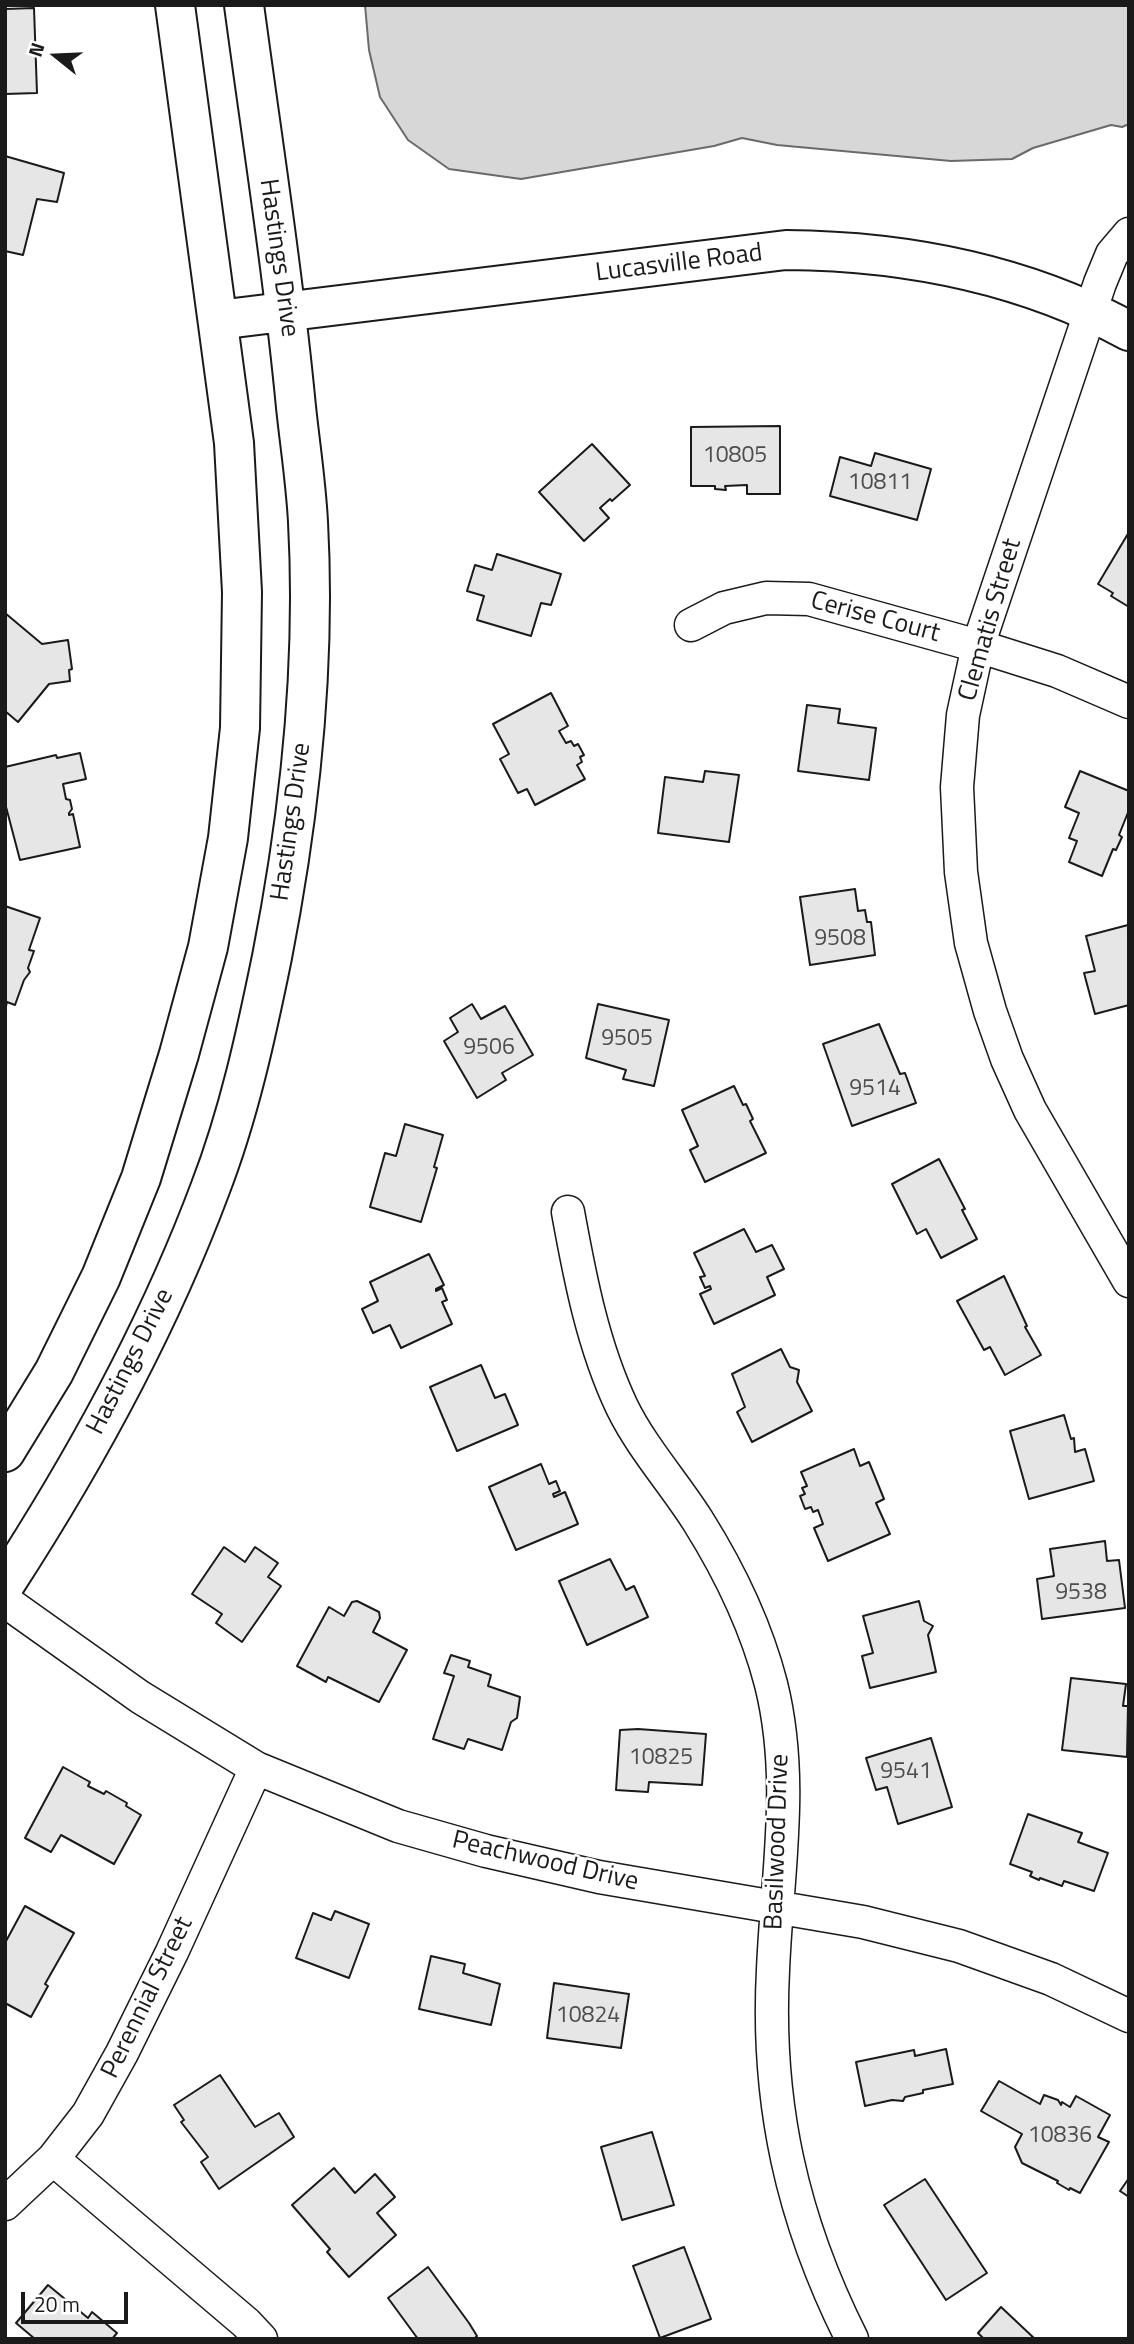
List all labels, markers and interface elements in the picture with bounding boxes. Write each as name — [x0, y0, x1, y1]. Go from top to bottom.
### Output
north arrow — [21, 21, 91, 91]
text: N — [20, 39, 51, 60]
street label: Hastings Drive — [251, 177, 305, 339]
street label: Lucasville Road — [594, 238, 764, 290]
house number: 10805 — [703, 442, 767, 470]
house number: 10811 — [848, 469, 912, 497]
street label: Clematis Street — [953, 535, 1029, 705]
street label: Cerise Court — [807, 586, 943, 650]
street label: Hastings Drive — [265, 741, 319, 903]
house number: 9508 — [814, 925, 866, 953]
house number: 9505 — [601, 1025, 653, 1053]
house number: 9506 — [463, 1034, 515, 1062]
house number: 9514 — [849, 1075, 901, 1103]
street label: Hastings Drive — [81, 1284, 181, 1440]
house number: 9538 — [1055, 1579, 1107, 1607]
house number: 10825 — [629, 1744, 693, 1772]
street label: Basilwood Drive — [759, 1753, 797, 1931]
house number: 9541 — [880, 1758, 932, 1786]
street label: Peachwood Drive — [449, 1825, 641, 1899]
street label: Perennial Street — [95, 1912, 201, 2084]
house number: 10824 — [556, 2002, 620, 2030]
house number: 10836 — [1028, 2122, 1092, 2150]
scale bar — [24, 2278, 131, 2322]
text: 20 m — [34, 2288, 80, 2320]

